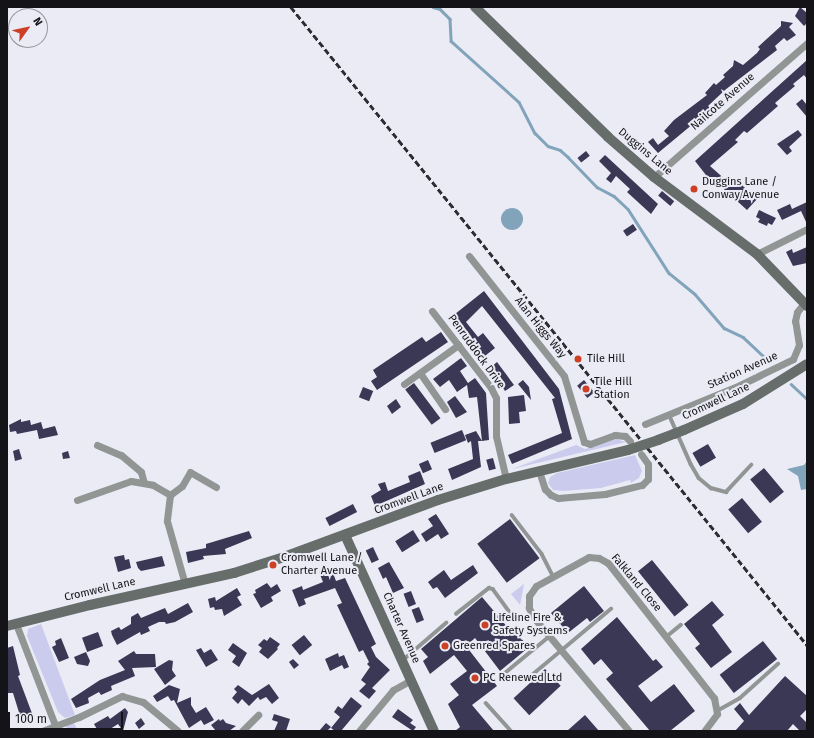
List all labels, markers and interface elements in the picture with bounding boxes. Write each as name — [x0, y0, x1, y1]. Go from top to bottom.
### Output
north arrow — [8, 8, 48, 48]
text: N — [30, 15, 45, 28]
street label: Nailcote Avenue — [688, 71, 758, 133]
street label: Duggins Lane — [615, 126, 675, 178]
place label: Duggins Lane / Conway Avenue — [702, 176, 779, 202]
marker: Duggins Lane / Conway Avenue — [689, 184, 699, 194]
street label: Alan Higgs Way — [511, 295, 569, 361]
street label: Penruddock Drive — [445, 312, 507, 392]
street label: Station Avenue — [706, 350, 780, 392]
place label: Tile Hill — [587, 352, 625, 366]
marker: Tile Hill — [572, 353, 584, 365]
place label: Tile Hill Station — [594, 376, 632, 402]
street label: Cromwell Lane — [680, 381, 752, 423]
marker: Tile Hill Station — [581, 384, 591, 394]
street label: Cromwell Lane — [373, 480, 445, 518]
street label: Falkland Close — [608, 551, 664, 615]
place label: Cromwell Lane / Charter Avenue — [281, 552, 362, 578]
marker: Cromwell Lane / Charter Avenue — [268, 560, 278, 570]
street label: Cromwell Lane — [63, 575, 137, 605]
street label: Charter Avenue — [379, 591, 423, 665]
place label: Lifeline Fire & Safety Systems — [493, 612, 568, 638]
marker: Lifeline Fire & Safety Systems — [480, 620, 490, 630]
place label: Greenred Spares — [453, 639, 535, 653]
marker: Greenred Spares — [440, 641, 450, 651]
place label: PC Renewed Ltd — [483, 671, 562, 685]
marker: PC Renewed Ltd — [470, 673, 480, 683]
scale bar — [10, 704, 125, 730]
text: 100 m — [15, 712, 47, 726]

